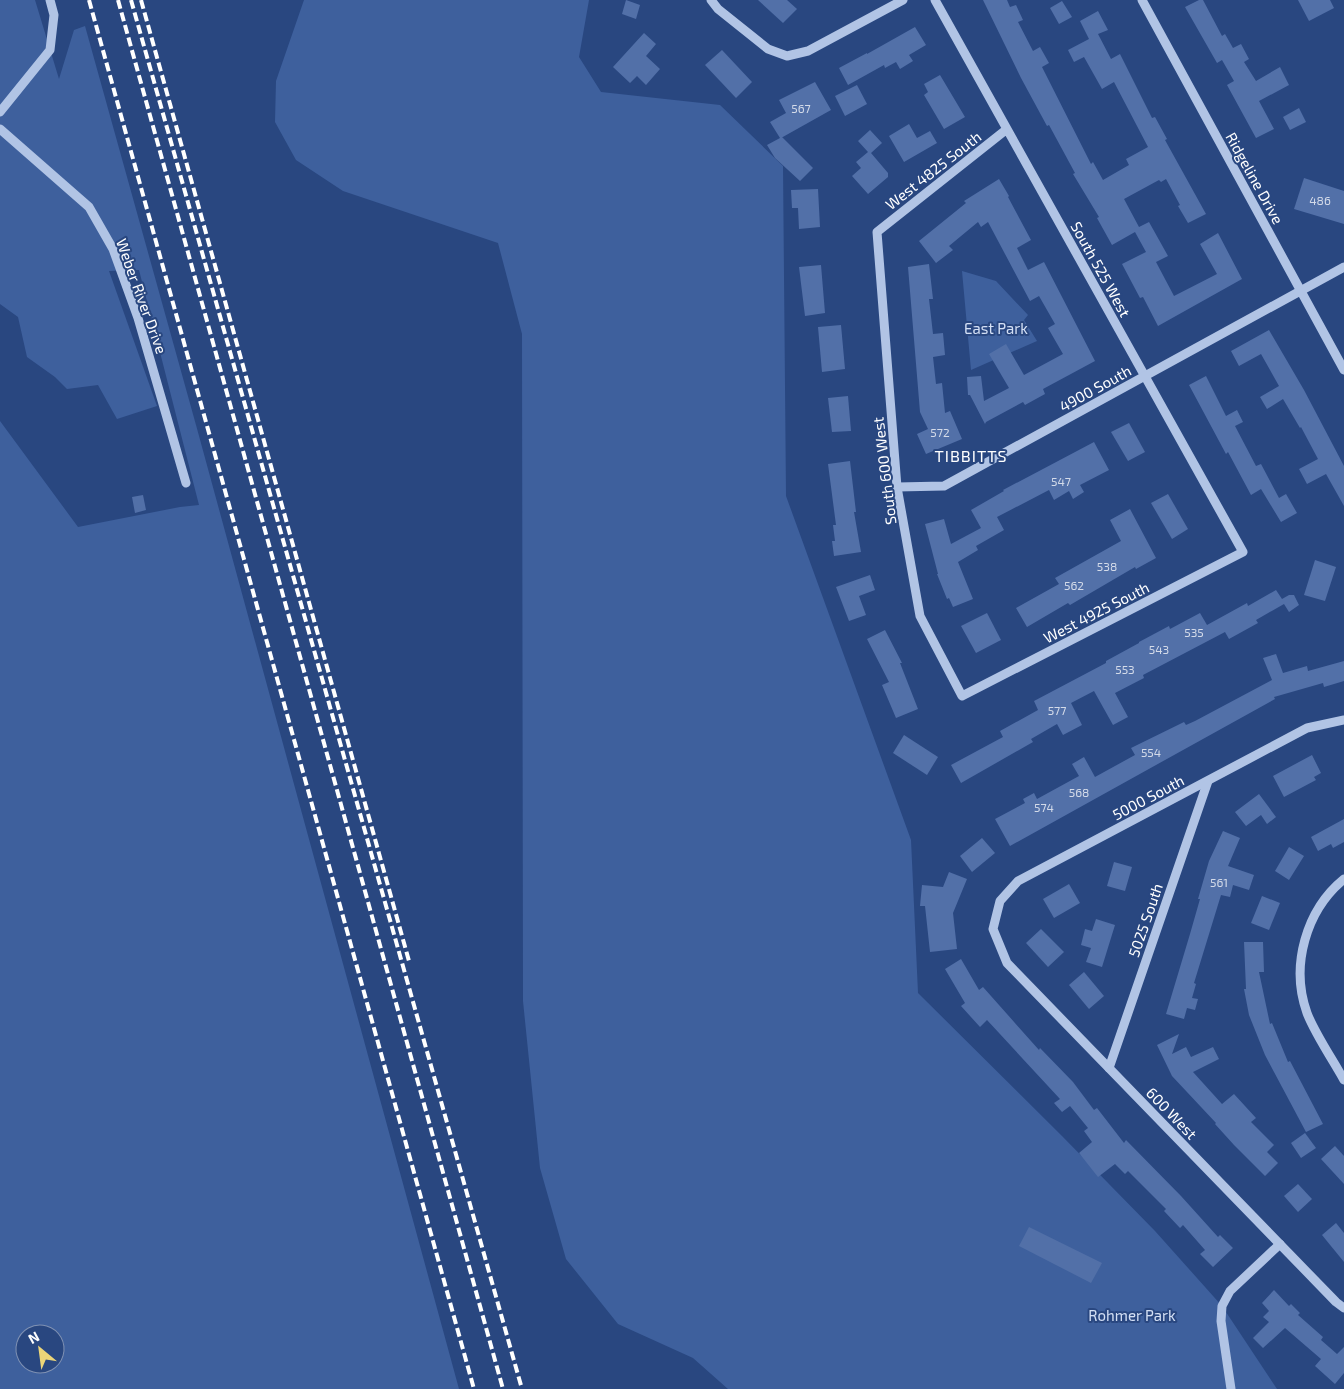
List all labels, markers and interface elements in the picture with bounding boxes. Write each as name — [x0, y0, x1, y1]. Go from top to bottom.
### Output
house number: 567 — [791, 101, 811, 115]
street label: West 4825 South — [881, 127, 985, 213]
street label: Ridgeline Drive — [1222, 129, 1288, 227]
house number: 486 — [1309, 193, 1331, 207]
street label: South 525 West — [1067, 218, 1135, 320]
street label: Weber River Drive — [113, 236, 171, 356]
park label: East Park — [964, 319, 1028, 337]
street label: 4900 South — [1056, 361, 1134, 415]
street label: South 600 West — [868, 416, 900, 526]
house number: 572 — [930, 425, 950, 439]
district label: TIBBITTS — [934, 446, 1008, 465]
house number: 547 — [1051, 474, 1071, 488]
house number: 538 — [1097, 559, 1117, 573]
street label: West 4925 South — [1040, 578, 1152, 646]
house number: 562 — [1064, 578, 1084, 592]
house number: 535 — [1184, 625, 1204, 639]
house number: 543 — [1149, 642, 1169, 656]
house number: 553 — [1115, 662, 1135, 676]
house number: 577 — [1048, 703, 1066, 717]
house number: 554 — [1141, 745, 1161, 759]
street label: 5000 South — [1109, 771, 1187, 823]
house number: 568 — [1069, 785, 1089, 799]
house number: 574 — [1034, 800, 1054, 814]
house number: 561 — [1210, 875, 1228, 889]
street label: 5025 South — [1124, 881, 1166, 959]
street label: 600 West — [1143, 1083, 1201, 1143]
park label: Rohmer Park — [1088, 1306, 1176, 1324]
north arrow — [15, 1324, 65, 1374]
text: N — [25, 1327, 42, 1347]

